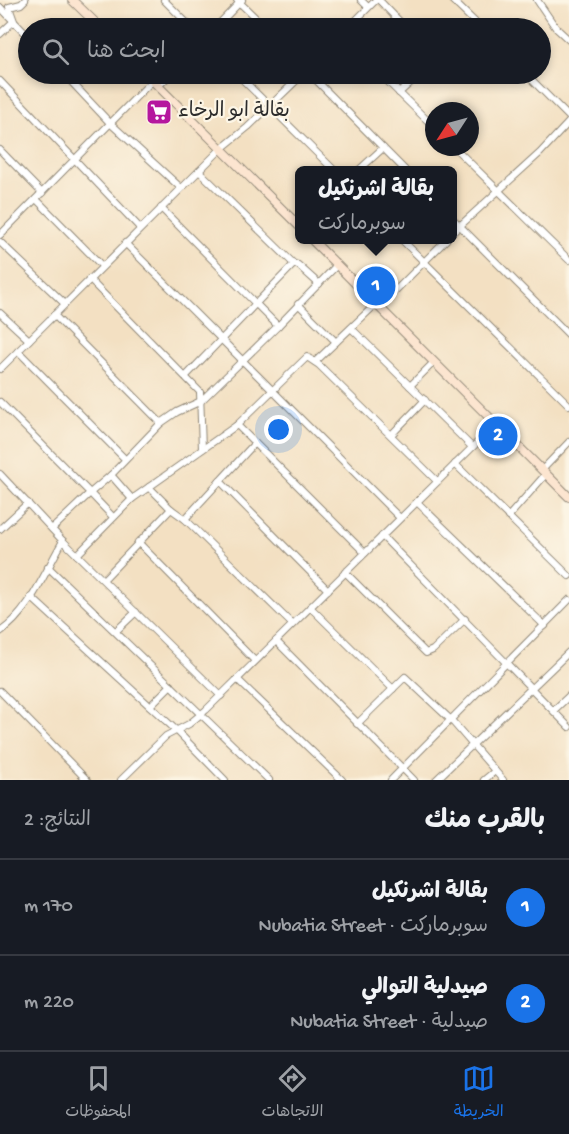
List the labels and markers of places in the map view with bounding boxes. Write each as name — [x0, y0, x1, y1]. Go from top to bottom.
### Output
supermarket icon: بقالة ابو الرخاء — [144, 97, 174, 127]
place label: بقالة ابو الرخاء — [178, 100, 290, 124]
pin: 1 — [356, 264, 395, 308]
pin: 2 — [478, 414, 518, 458]

